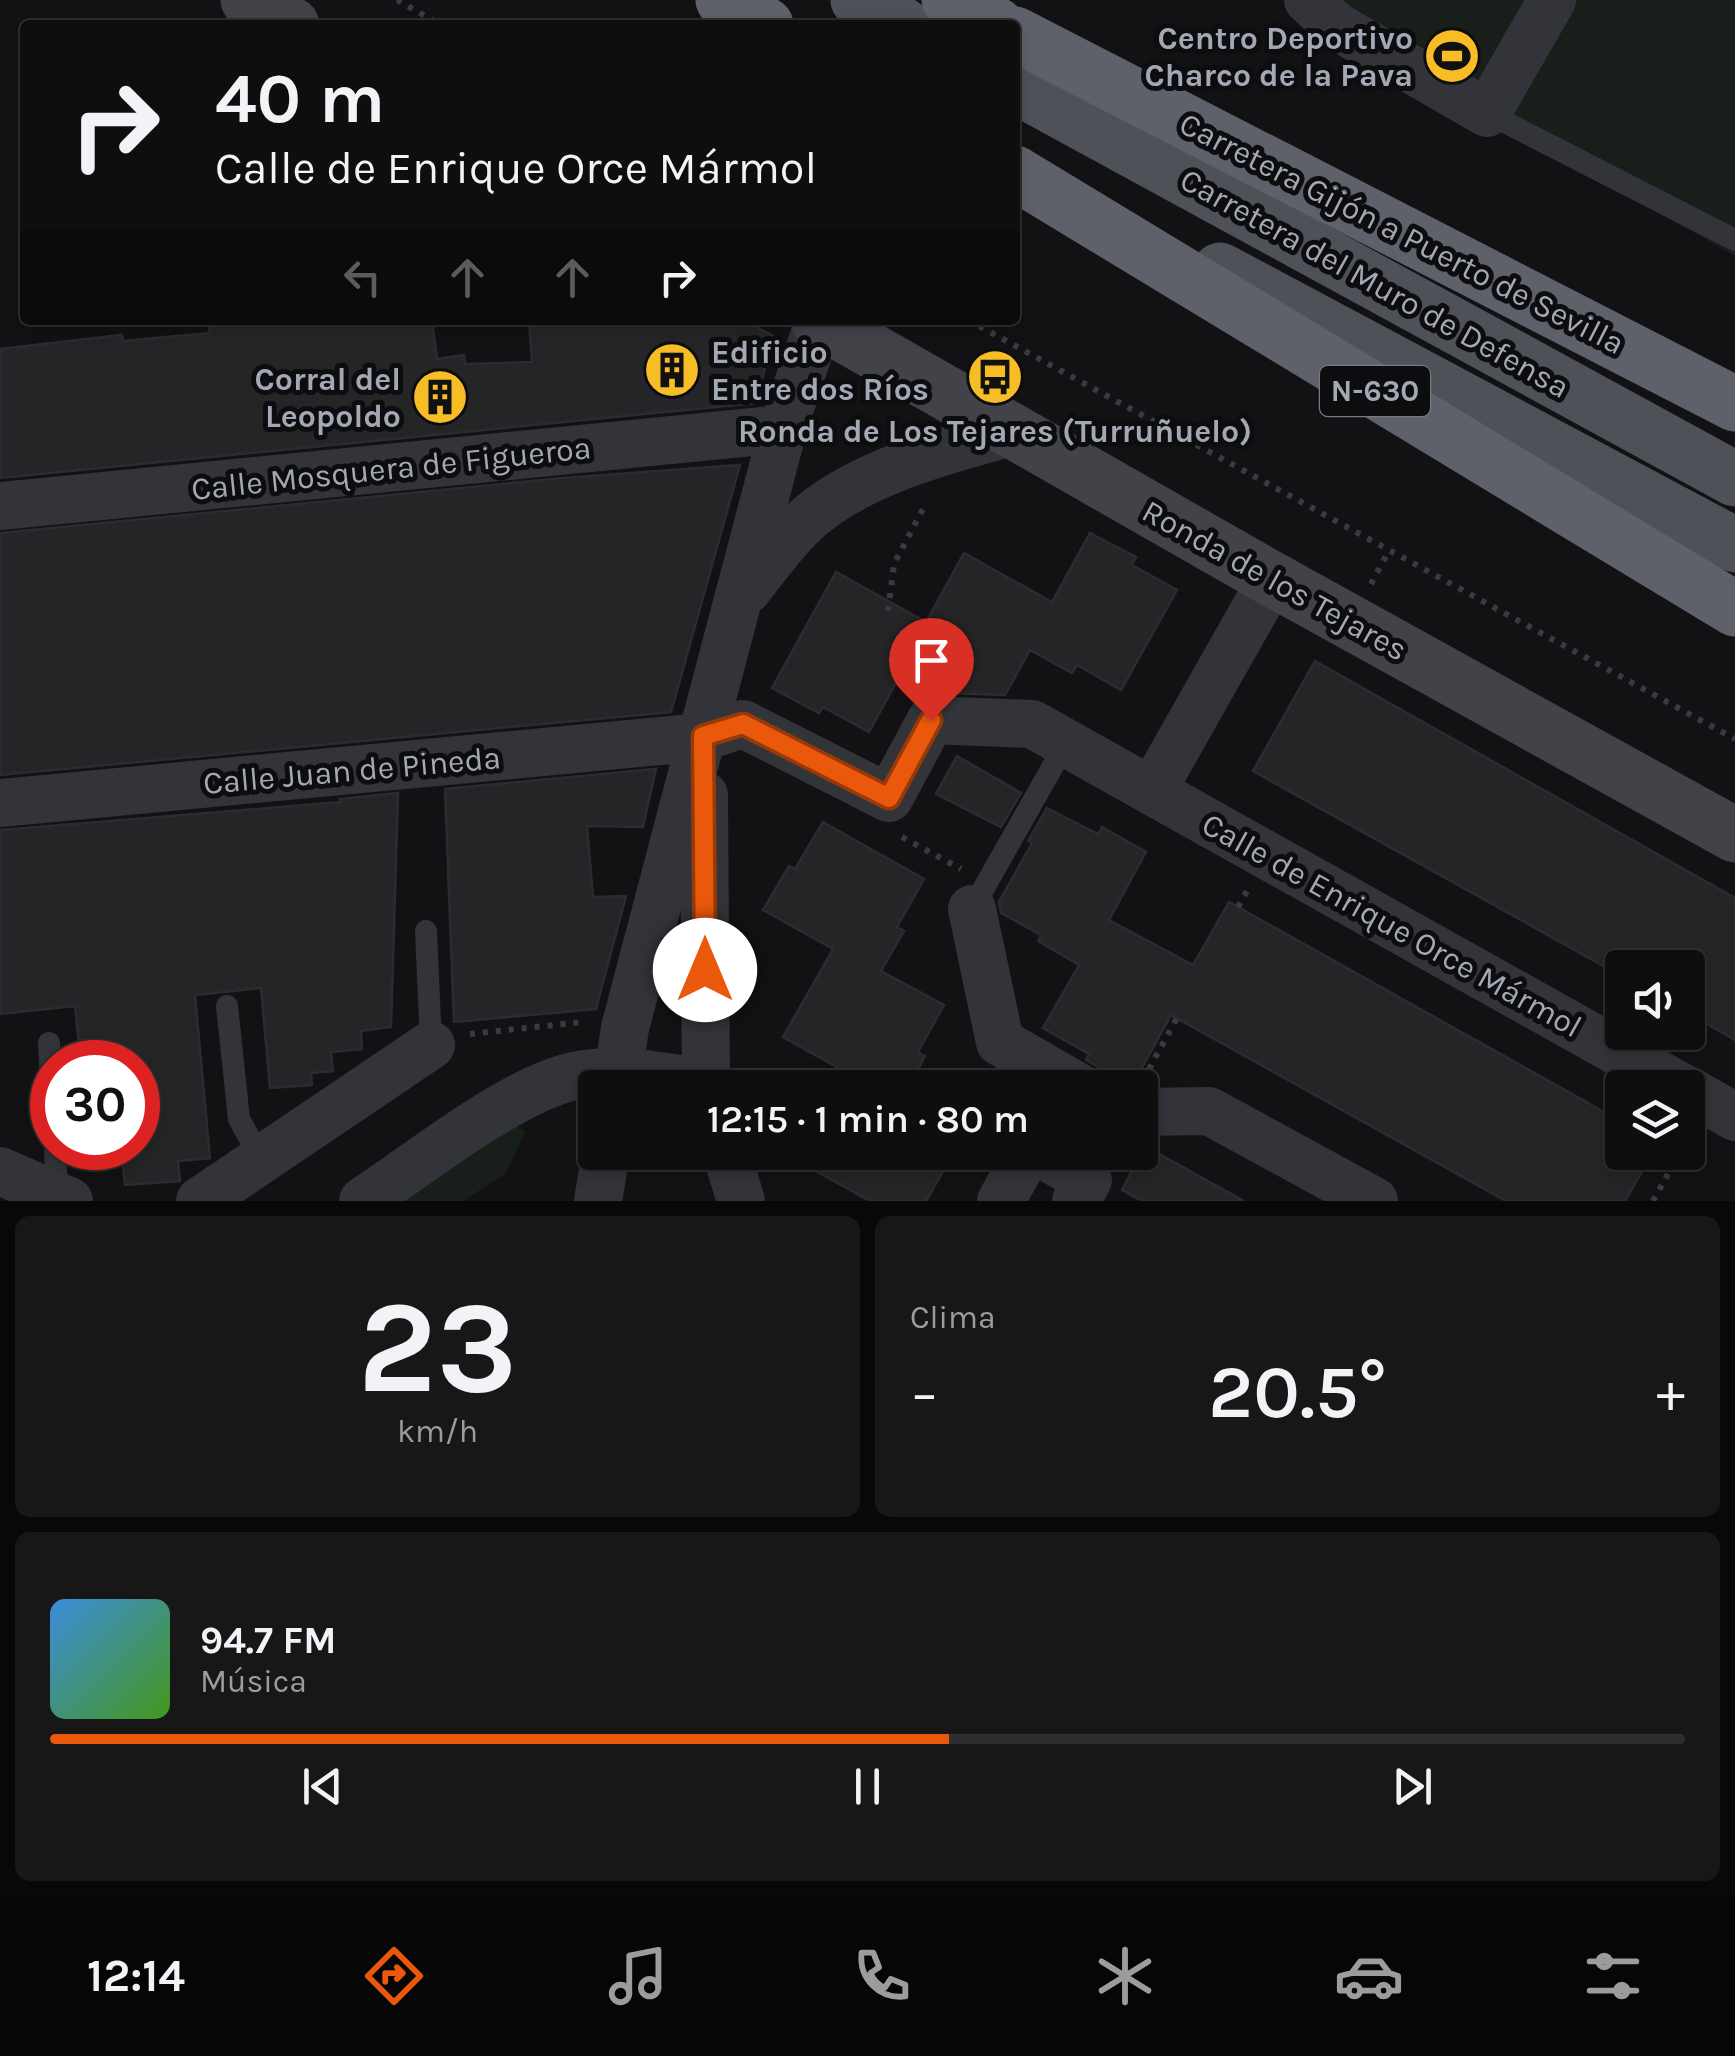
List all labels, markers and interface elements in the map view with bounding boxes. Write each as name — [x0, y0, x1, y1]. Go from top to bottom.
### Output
place label: Centro Deportivo Charco de la Pava — [1144, 20, 1413, 94]
sports icon: Centro Deportivo Charco de la Pava — [1422, 26, 1482, 86]
text: 40 m — [215, 58, 385, 140]
icon: right — [50, 60, 180, 190]
street label: Carretera Gijón a Puerto de Sevilla — [1173, 105, 1630, 362]
text: Calle de Enrique Orce Mármol — [215, 142, 817, 194]
street label: Carretera del Muro de Defensa — [1174, 161, 1576, 406]
icon: left — [335, 250, 390, 305]
icon: ahead — [440, 250, 495, 305]
icon: ahead — [545, 250, 600, 305]
icon: right — [650, 250, 705, 305]
place label: Edificio Entre dos Ríos — [711, 334, 929, 408]
building icon: Edificio Entre dos Ríos — [642, 340, 702, 400]
bus stop icon: Ronda de Los Tejares (Turruñuelo) — [965, 347, 1025, 407]
place label: Corral del Leopoldo — [255, 361, 401, 435]
road number: N-630 — [1320, 366, 1430, 416]
building icon: Corral del Leopoldo — [410, 367, 470, 427]
place label: Ronda de Los Tejares (Turruñuelo) — [738, 413, 1252, 450]
street label: Calle Mosquera de Figueroa — [189, 429, 593, 508]
street label: Ronda de los Tejares — [1136, 492, 1414, 669]
pin — [889, 618, 974, 721]
icon: arrive — [904, 633, 959, 688]
street label: Calle Juan de Pineda — [202, 739, 502, 802]
street label: Calle de Enrique Orce Mármol — [1196, 805, 1588, 1045]
position arrow — [653, 918, 757, 1022]
map controls — [1605, 950, 1705, 1170]
button: sound — [1605, 950, 1705, 1050]
speed limit sign: 30 — [30, 1040, 160, 1170]
button: layers — [1605, 1070, 1705, 1170]
text: 12:15 · 1 min · 80 m — [707, 1097, 1029, 1142]
text: 23 — [358, 1272, 517, 1424]
text: Clima — [910, 1299, 996, 1336]
text: 20.5° — [1208, 1348, 1387, 1436]
text: − — [910, 1361, 939, 1425]
text: + — [1656, 1361, 1685, 1425]
text: km/h — [397, 1413, 478, 1450]
text: 94.7 FM — [200, 1618, 336, 1663]
text: Música — [200, 1663, 307, 1700]
icon: previous — [295, 1759, 350, 1814]
icon: pause — [840, 1759, 895, 1814]
icon: next — [1385, 1759, 1440, 1814]
icon: directions — [359, 1941, 429, 2011]
icon: music — [603, 1941, 673, 2011]
icon: phone — [847, 1941, 917, 2011]
icon: climate — [1090, 1941, 1160, 2011]
icon: car — [1334, 1941, 1404, 2011]
icon: filters — [1578, 1941, 1648, 2011]
text: 12:14 — [87, 1950, 185, 2002]

